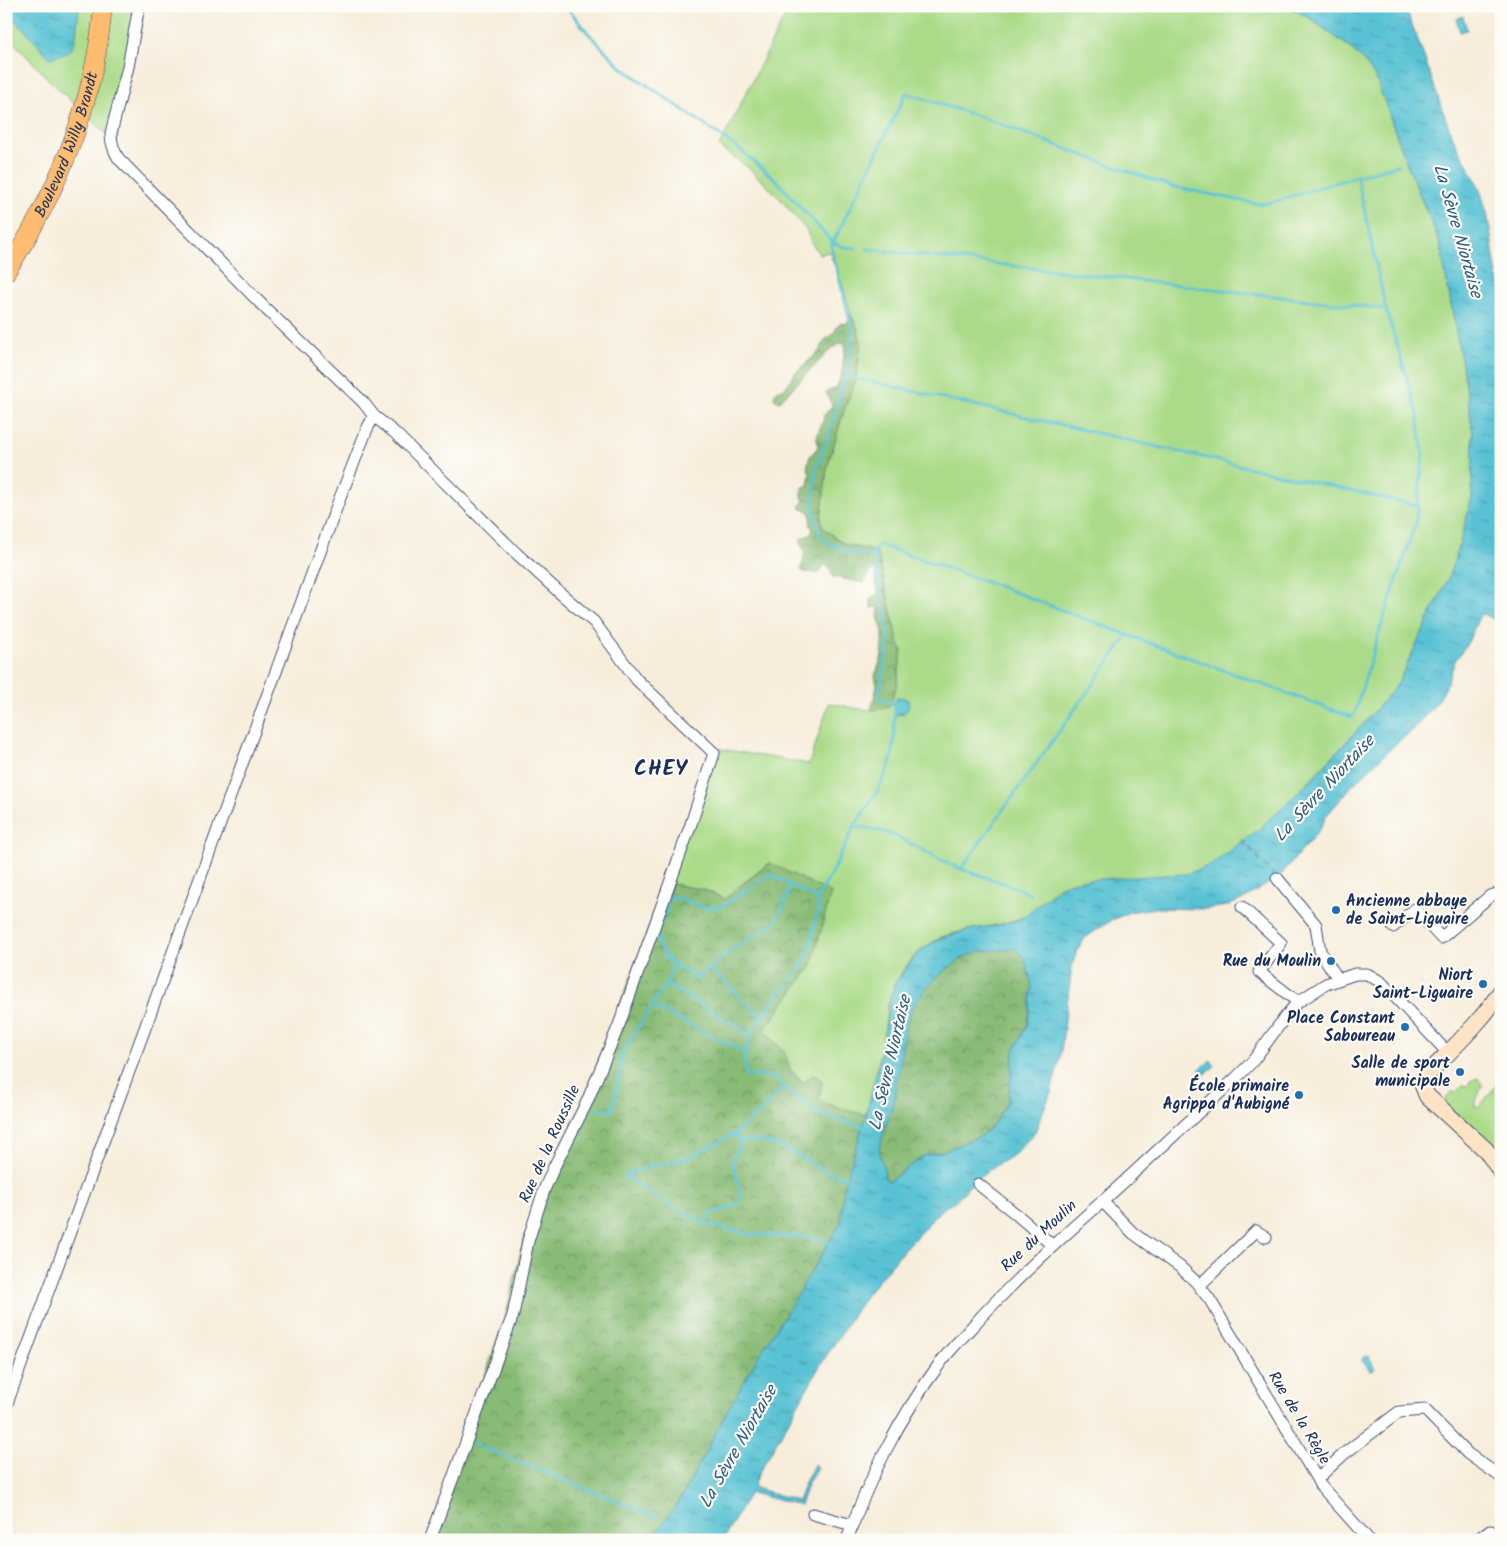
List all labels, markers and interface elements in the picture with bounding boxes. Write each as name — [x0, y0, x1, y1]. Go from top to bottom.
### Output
street label: Boulevard Willy Brandt — [28, 68, 105, 222]
water label: La Sèvre Niortaise — [1424, 161, 1490, 303]
water label: La Sèvre Niortaise — [1267, 727, 1384, 849]
district label: CHEY — [634, 753, 688, 786]
place label: Ancienne abbaye de Saint-Liguaire — [1346, 889, 1469, 932]
marker: Ancienne abbaye de Saint-Liguaire — [1330, 904, 1342, 916]
place label: Rue du Moulin — [1223, 949, 1321, 974]
marker: Rue du Moulin — [1325, 955, 1337, 967]
place label: Niort Saint-Liguaire — [1373, 963, 1474, 1006]
marker: Niort Saint-Liguaire — [1477, 978, 1489, 990]
water label: La Sèvre Niortaise — [861, 991, 921, 1133]
place label: Place Constant Saboureau — [1287, 1006, 1396, 1049]
marker: Place Constant Saboureau — [1399, 1021, 1411, 1033]
place label: Salle de sport municipale — [1352, 1051, 1451, 1094]
marker: Salle de sport municipale — [1454, 1066, 1466, 1078]
place label: École primaire Agrippa d'Aubigné — [1163, 1074, 1290, 1117]
street label: Rue de la Roussille — [513, 1081, 587, 1207]
marker: École primaire Agrippa d'Aubigné — [1293, 1089, 1305, 1101]
street label: Rue du Moulin — [995, 1194, 1083, 1278]
street label: Rue de la Règle — [1261, 1366, 1337, 1470]
water label: La Sèvre Niortaise — [692, 1378, 787, 1514]

